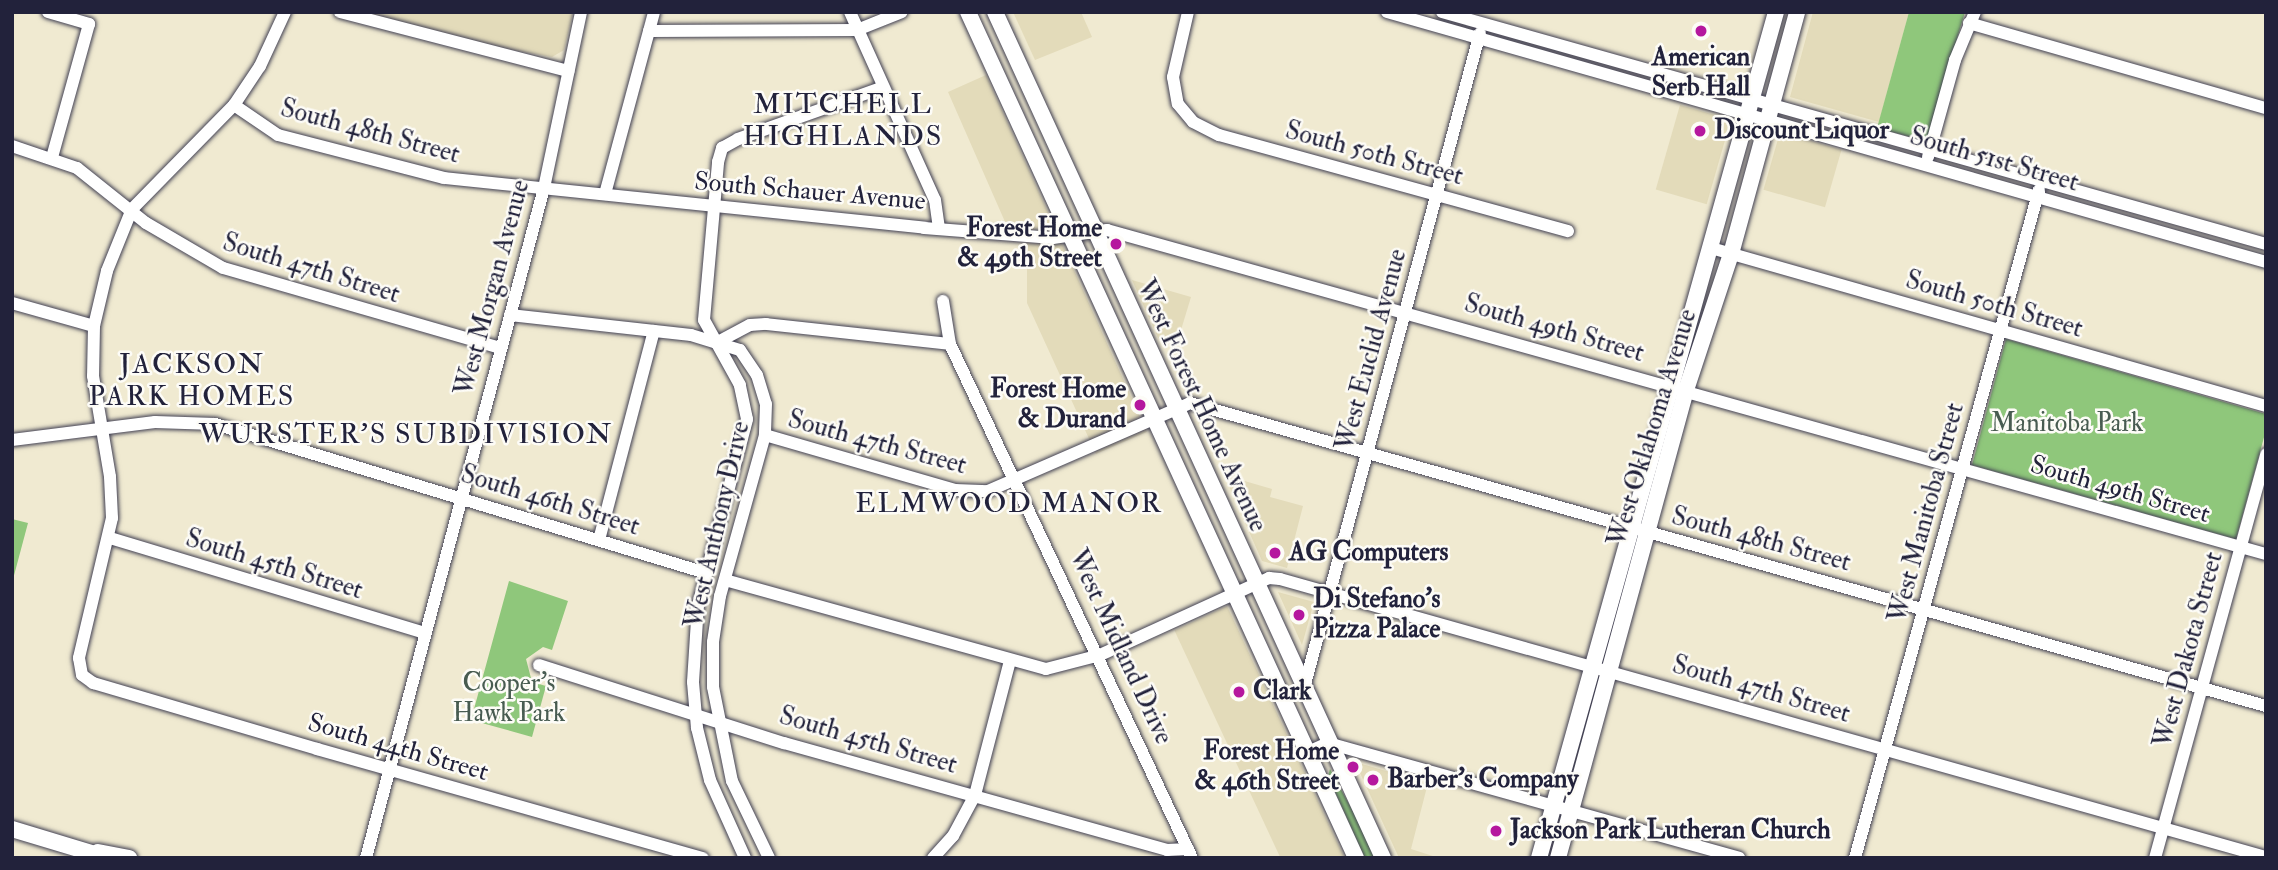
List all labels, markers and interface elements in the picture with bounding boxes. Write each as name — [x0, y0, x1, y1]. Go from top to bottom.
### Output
marker: American Serb Hall — [1693, 23, 1709, 39]
place label: American Serb Hall — [1652, 42, 1750, 104]
district label: MITCHELL HIGHLANDS — [744, 88, 942, 154]
street label: South 48th Street — [277, 93, 463, 171]
street label: South 50th Street — [1282, 115, 1466, 193]
place label: Discount Liquor — [1714, 115, 1889, 147]
street label: South 51st Street — [1906, 121, 2082, 199]
marker: Discount Liquor — [1692, 123, 1708, 139]
street label: South Schauer Avenue — [693, 166, 927, 218]
street label: West Morgan Avenue — [449, 177, 537, 399]
place label: Forest Home & 49th Street — [957, 213, 1102, 274]
street label: South 47th Street — [219, 227, 403, 311]
marker: Forest Home & 49th Street — [1108, 236, 1124, 252]
street label: West Euclid Avenue — [1330, 246, 1414, 454]
street label: South 50th Street — [1902, 265, 2086, 345]
street label: West Forest Home Avenue — [1129, 275, 1273, 537]
street label: South 49th Street — [1461, 288, 1647, 370]
street label: West Oklahoma Avenue — [1602, 306, 1704, 550]
district label: JACKSON PARK HOMES — [90, 348, 294, 414]
place label: Forest Home & Durand — [990, 374, 1126, 436]
marker: Forest Home & Durand — [1132, 397, 1148, 413]
street label: West Manitoba Street — [1883, 400, 1971, 626]
street label: South 47th Street — [784, 404, 970, 482]
park label: Manitoba Park — [1991, 408, 2143, 440]
district label: WURSTER'S SUBDIVISION — [201, 418, 611, 452]
street label: West Anthony Drive — [679, 418, 757, 632]
street label: South 49th Street — [2027, 449, 2213, 531]
street label: South 46th Street — [457, 459, 643, 543]
district label: ELMWOOD MANOR — [857, 487, 1161, 521]
street label: South 48th Street — [1668, 501, 1854, 579]
street label: South 45th Street — [182, 523, 366, 607]
place label: AG Computers — [1289, 537, 1448, 569]
street label: West Midland Drive — [1061, 545, 1179, 749]
marker: AG Computers — [1267, 545, 1283, 561]
street label: West Dakota Street — [2148, 549, 2230, 751]
place label: Di Stefano's Pizza Palace — [1313, 584, 1440, 646]
marker: Di Stefano's Pizza Palace — [1291, 607, 1307, 623]
street label: South 47th Street — [1669, 650, 1853, 730]
park label: Cooper's Hawk Park — [452, 668, 566, 730]
place label: Clark — [1253, 676, 1311, 708]
marker: Clark — [1231, 684, 1247, 700]
street label: South 45th Street — [775, 701, 961, 781]
street label: South 44th Street — [304, 707, 492, 789]
place label: Forest Home & 46th Street — [1194, 736, 1339, 798]
marker: Forest Home & 46th Street — [1345, 759, 1361, 775]
place label: Barber's Company — [1387, 764, 1579, 796]
marker: Barber's Company — [1365, 772, 1381, 788]
place label: Jackson Park Lutheran Church — [1510, 815, 1831, 847]
marker: Jackson Park Lutheran Church — [1488, 823, 1504, 839]

